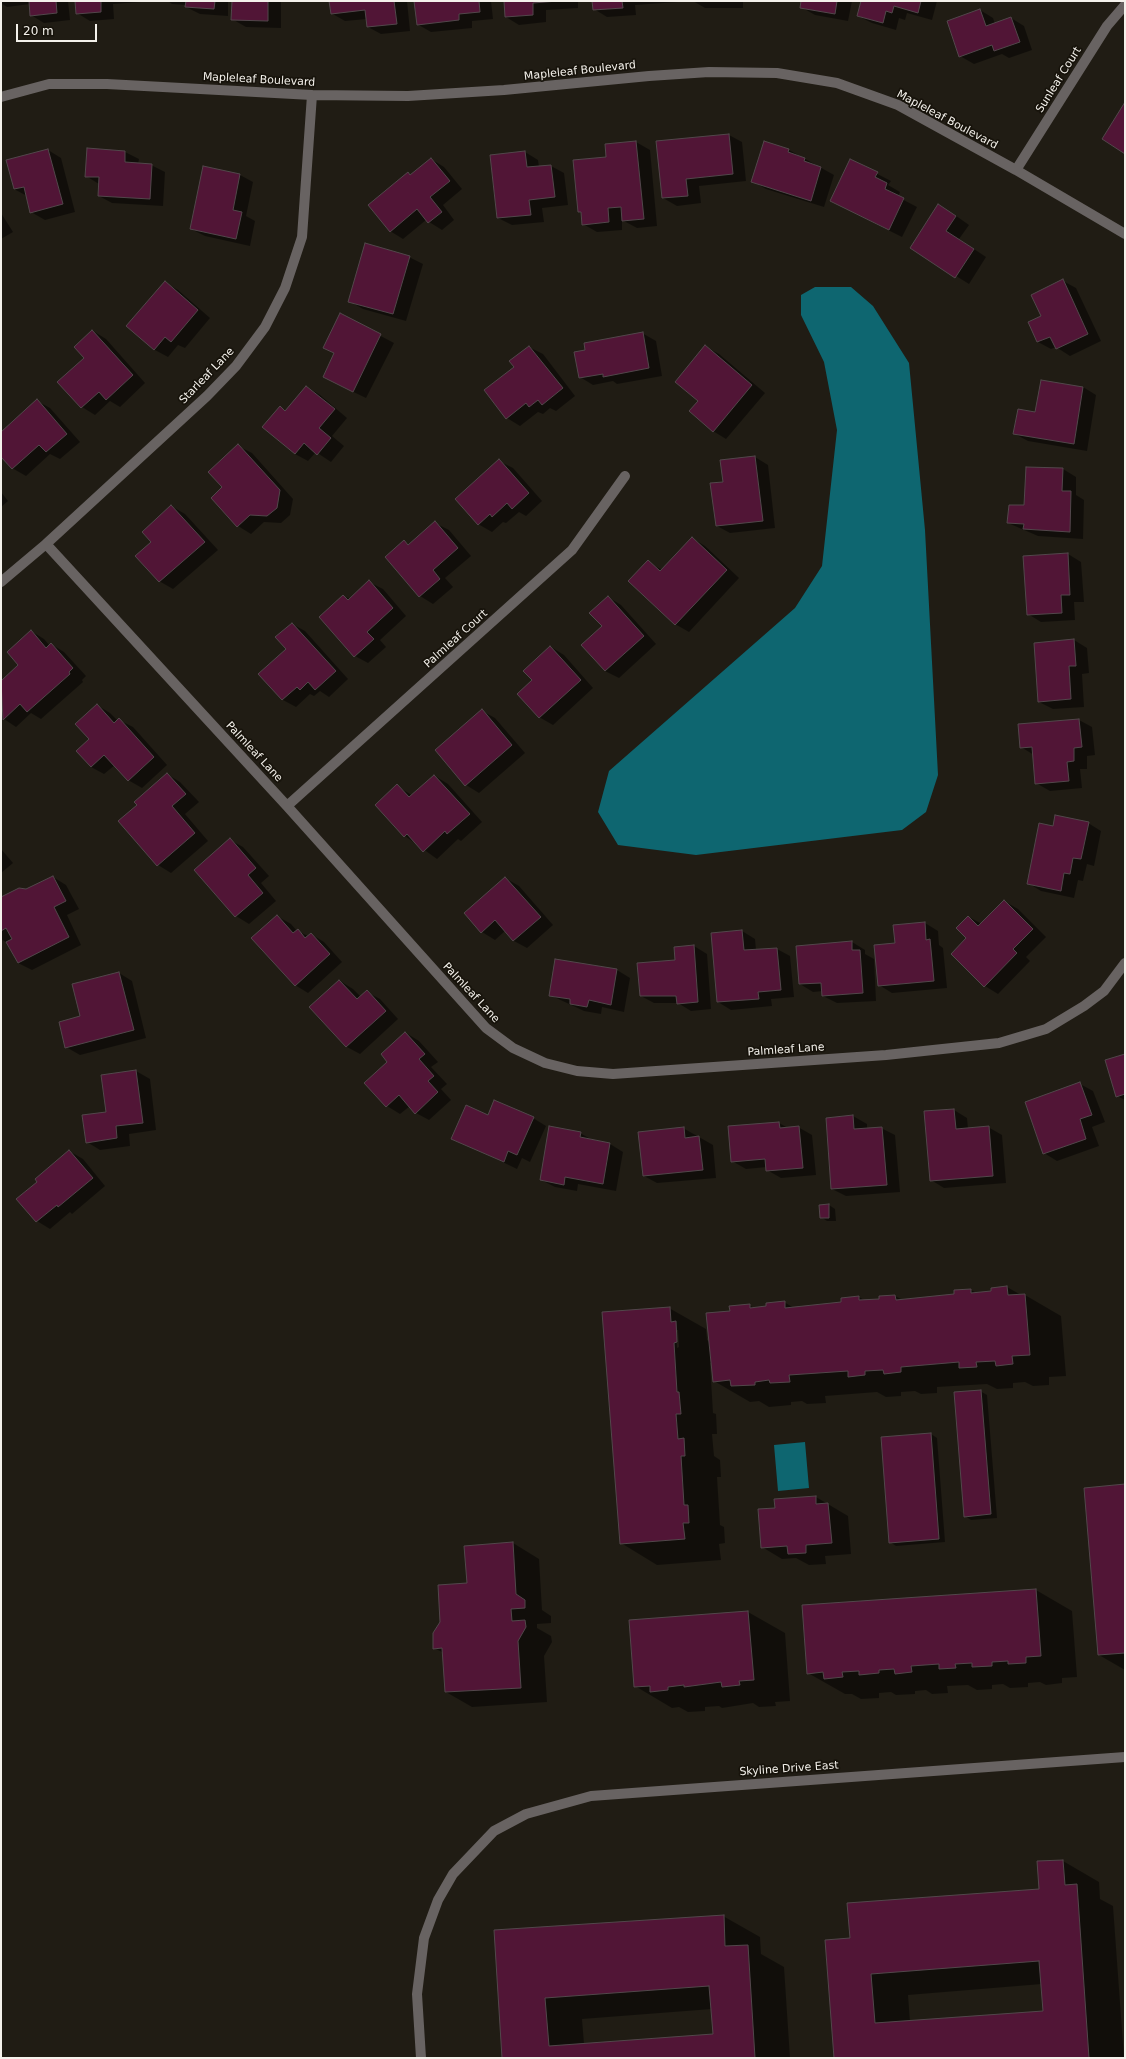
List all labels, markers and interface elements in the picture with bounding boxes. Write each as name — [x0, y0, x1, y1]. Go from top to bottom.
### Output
scale bar — [18, 16, 99, 42]
text: 20 m — [23, 24, 54, 38]
street label: Sunleaf Court — [1034, 45, 1084, 115]
street label: Mapleleaf Boulevard — [523, 59, 637, 83]
street label: Mapleleaf Boulevard — [202, 70, 316, 90]
street label: Mapleleaf Boulevard — [894, 88, 1000, 152]
street label: Starleaf Lane — [177, 345, 237, 407]
street label: Palmleaf Court — [422, 607, 490, 671]
street label: Palmleaf Lane — [223, 719, 285, 785]
street label: Palmleaf Lane — [440, 960, 502, 1026]
street label: Palmleaf Lane — [747, 1041, 825, 1059]
street label: Skyline Drive East — [739, 1759, 839, 1779]

